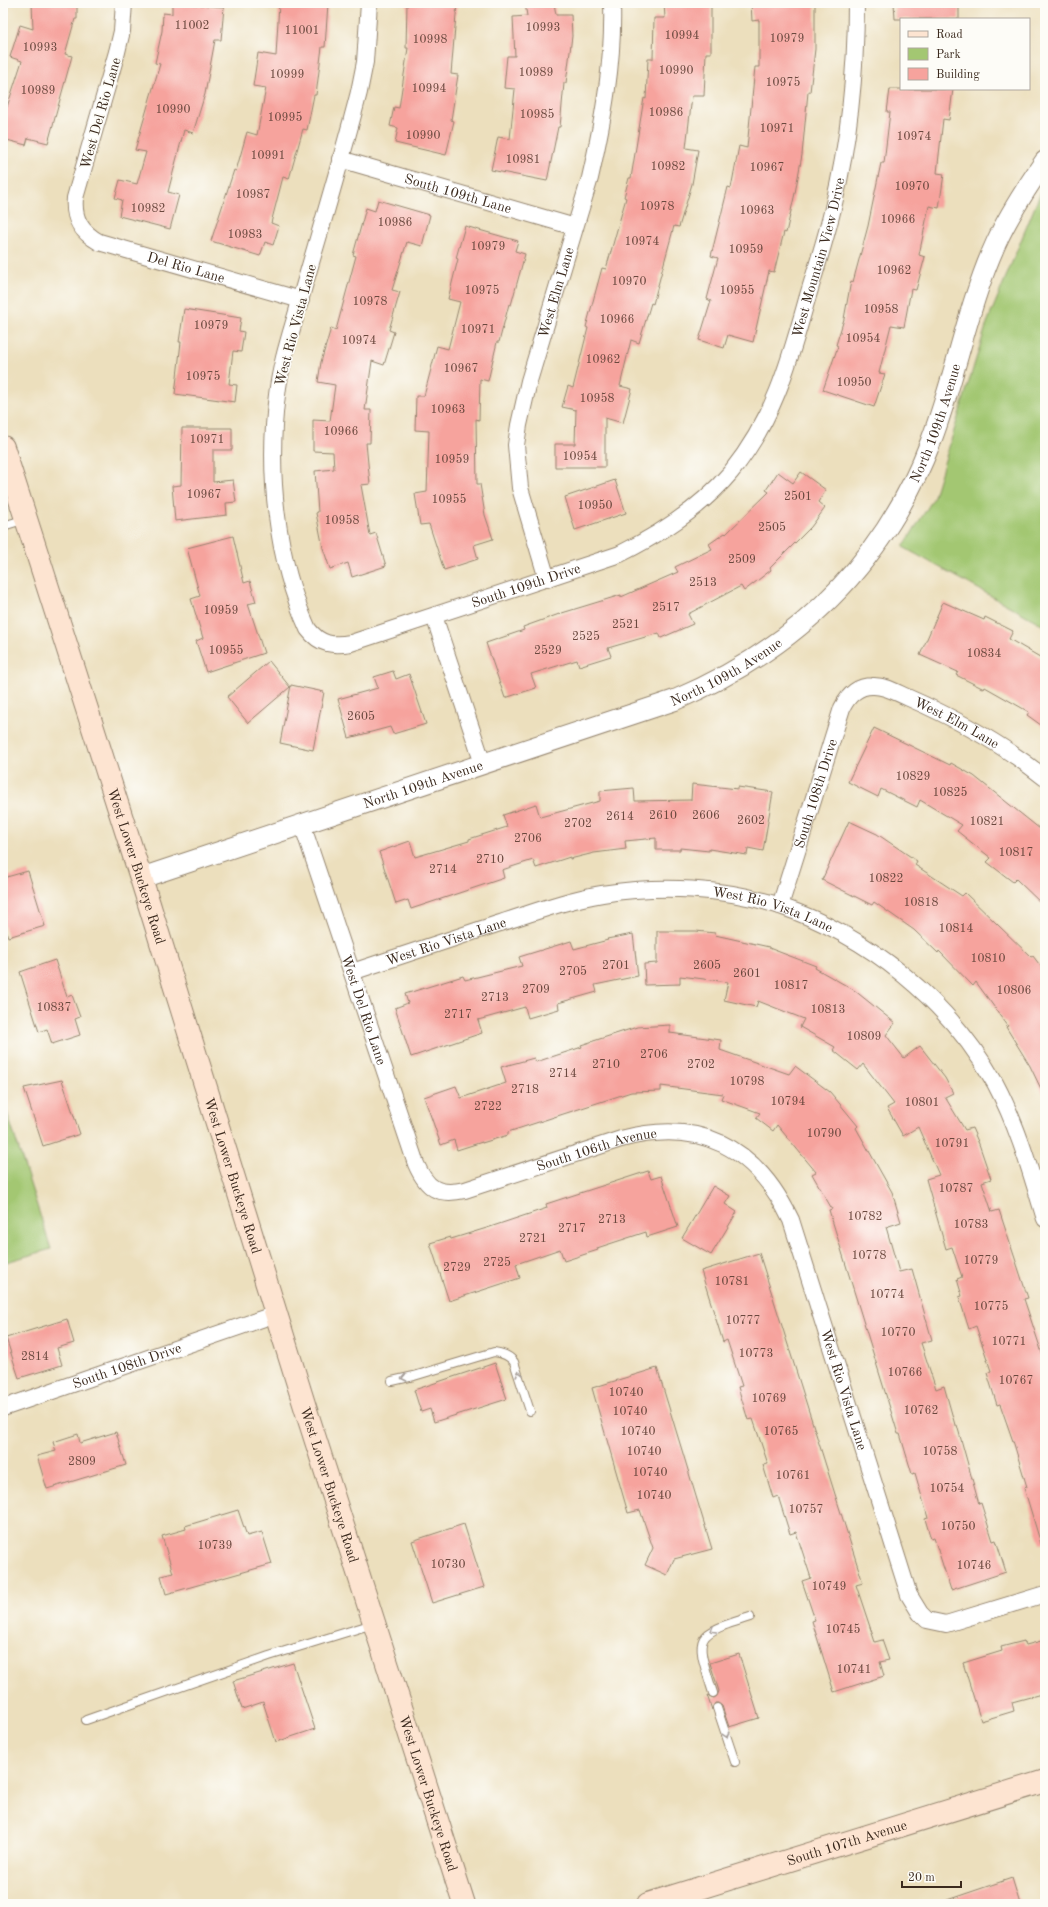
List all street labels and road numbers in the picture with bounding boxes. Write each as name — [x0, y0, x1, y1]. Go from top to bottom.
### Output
street label: West Del Rio Lane — [78, 56, 124, 170]
street label: South 109th Lane — [403, 172, 513, 216]
street label: West Mountain View Drive — [790, 177, 847, 339]
street label: West Elm Lane — [536, 246, 577, 340]
street label: Del Rio Lane — [146, 250, 226, 286]
street label: West Rio Vista Lane — [273, 263, 319, 388]
street label: North 109th Avenue — [908, 362, 963, 485]
street label: South 109th Drive — [470, 562, 582, 611]
street label: North 109th Avenue — [668, 636, 785, 709]
street label: West Elm Lane — [912, 695, 1001, 752]
street label: South 108th Drive — [792, 737, 840, 850]
street label: North 109th Avenue — [361, 759, 485, 811]
street label: West Lower Buckeye Road — [105, 787, 167, 946]
street label: West Rio Vista Lane — [712, 885, 835, 935]
street label: West Rio Vista Lane — [384, 915, 508, 968]
street label: West Del Rio Lane — [338, 953, 388, 1067]
street label: West Lower Buckeye Road — [201, 1096, 263, 1256]
street label: South 106th Avenue — [535, 1127, 657, 1174]
street label: West Rio Vista Lane — [818, 1328, 869, 1452]
street label: South 108th Drive — [71, 1341, 183, 1391]
street label: West Lower Buckeye Road — [297, 1405, 360, 1565]
street label: West Lower Buckeye Road — [396, 1714, 459, 1873]
street label: South 107th Avenue — [785, 1818, 909, 1869]

